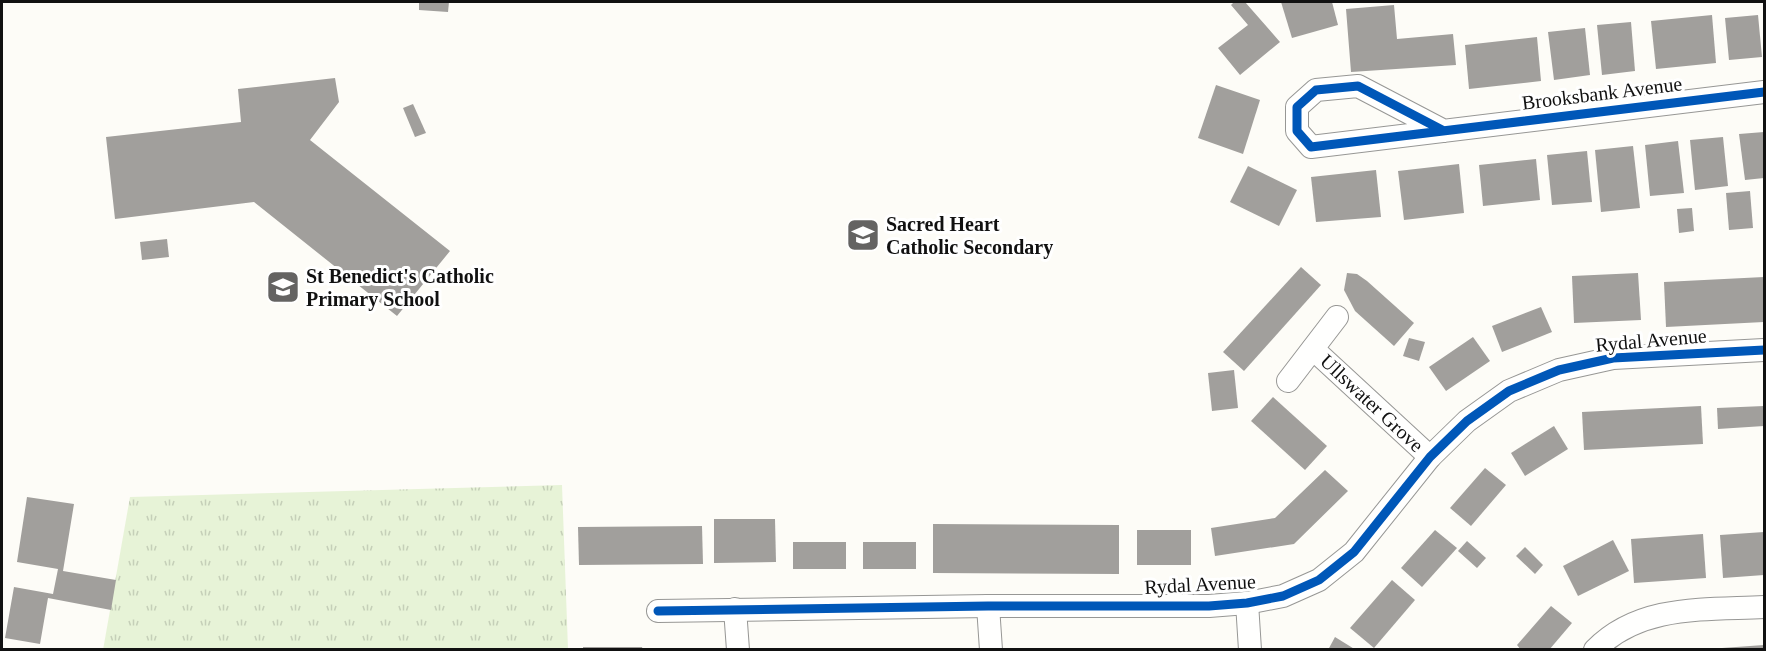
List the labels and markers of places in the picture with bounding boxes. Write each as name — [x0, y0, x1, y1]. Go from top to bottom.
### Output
place label: Sacred Heart Catholic Secondary — [886, 213, 1053, 259]
school or university icon: Sacred Heart Catholic Secondary — [845, 217, 881, 253]
place label: St Benedict's Catholic Primary School — [306, 265, 494, 311]
school or university icon: St Benedict's Catholic Primary School — [265, 269, 301, 305]

